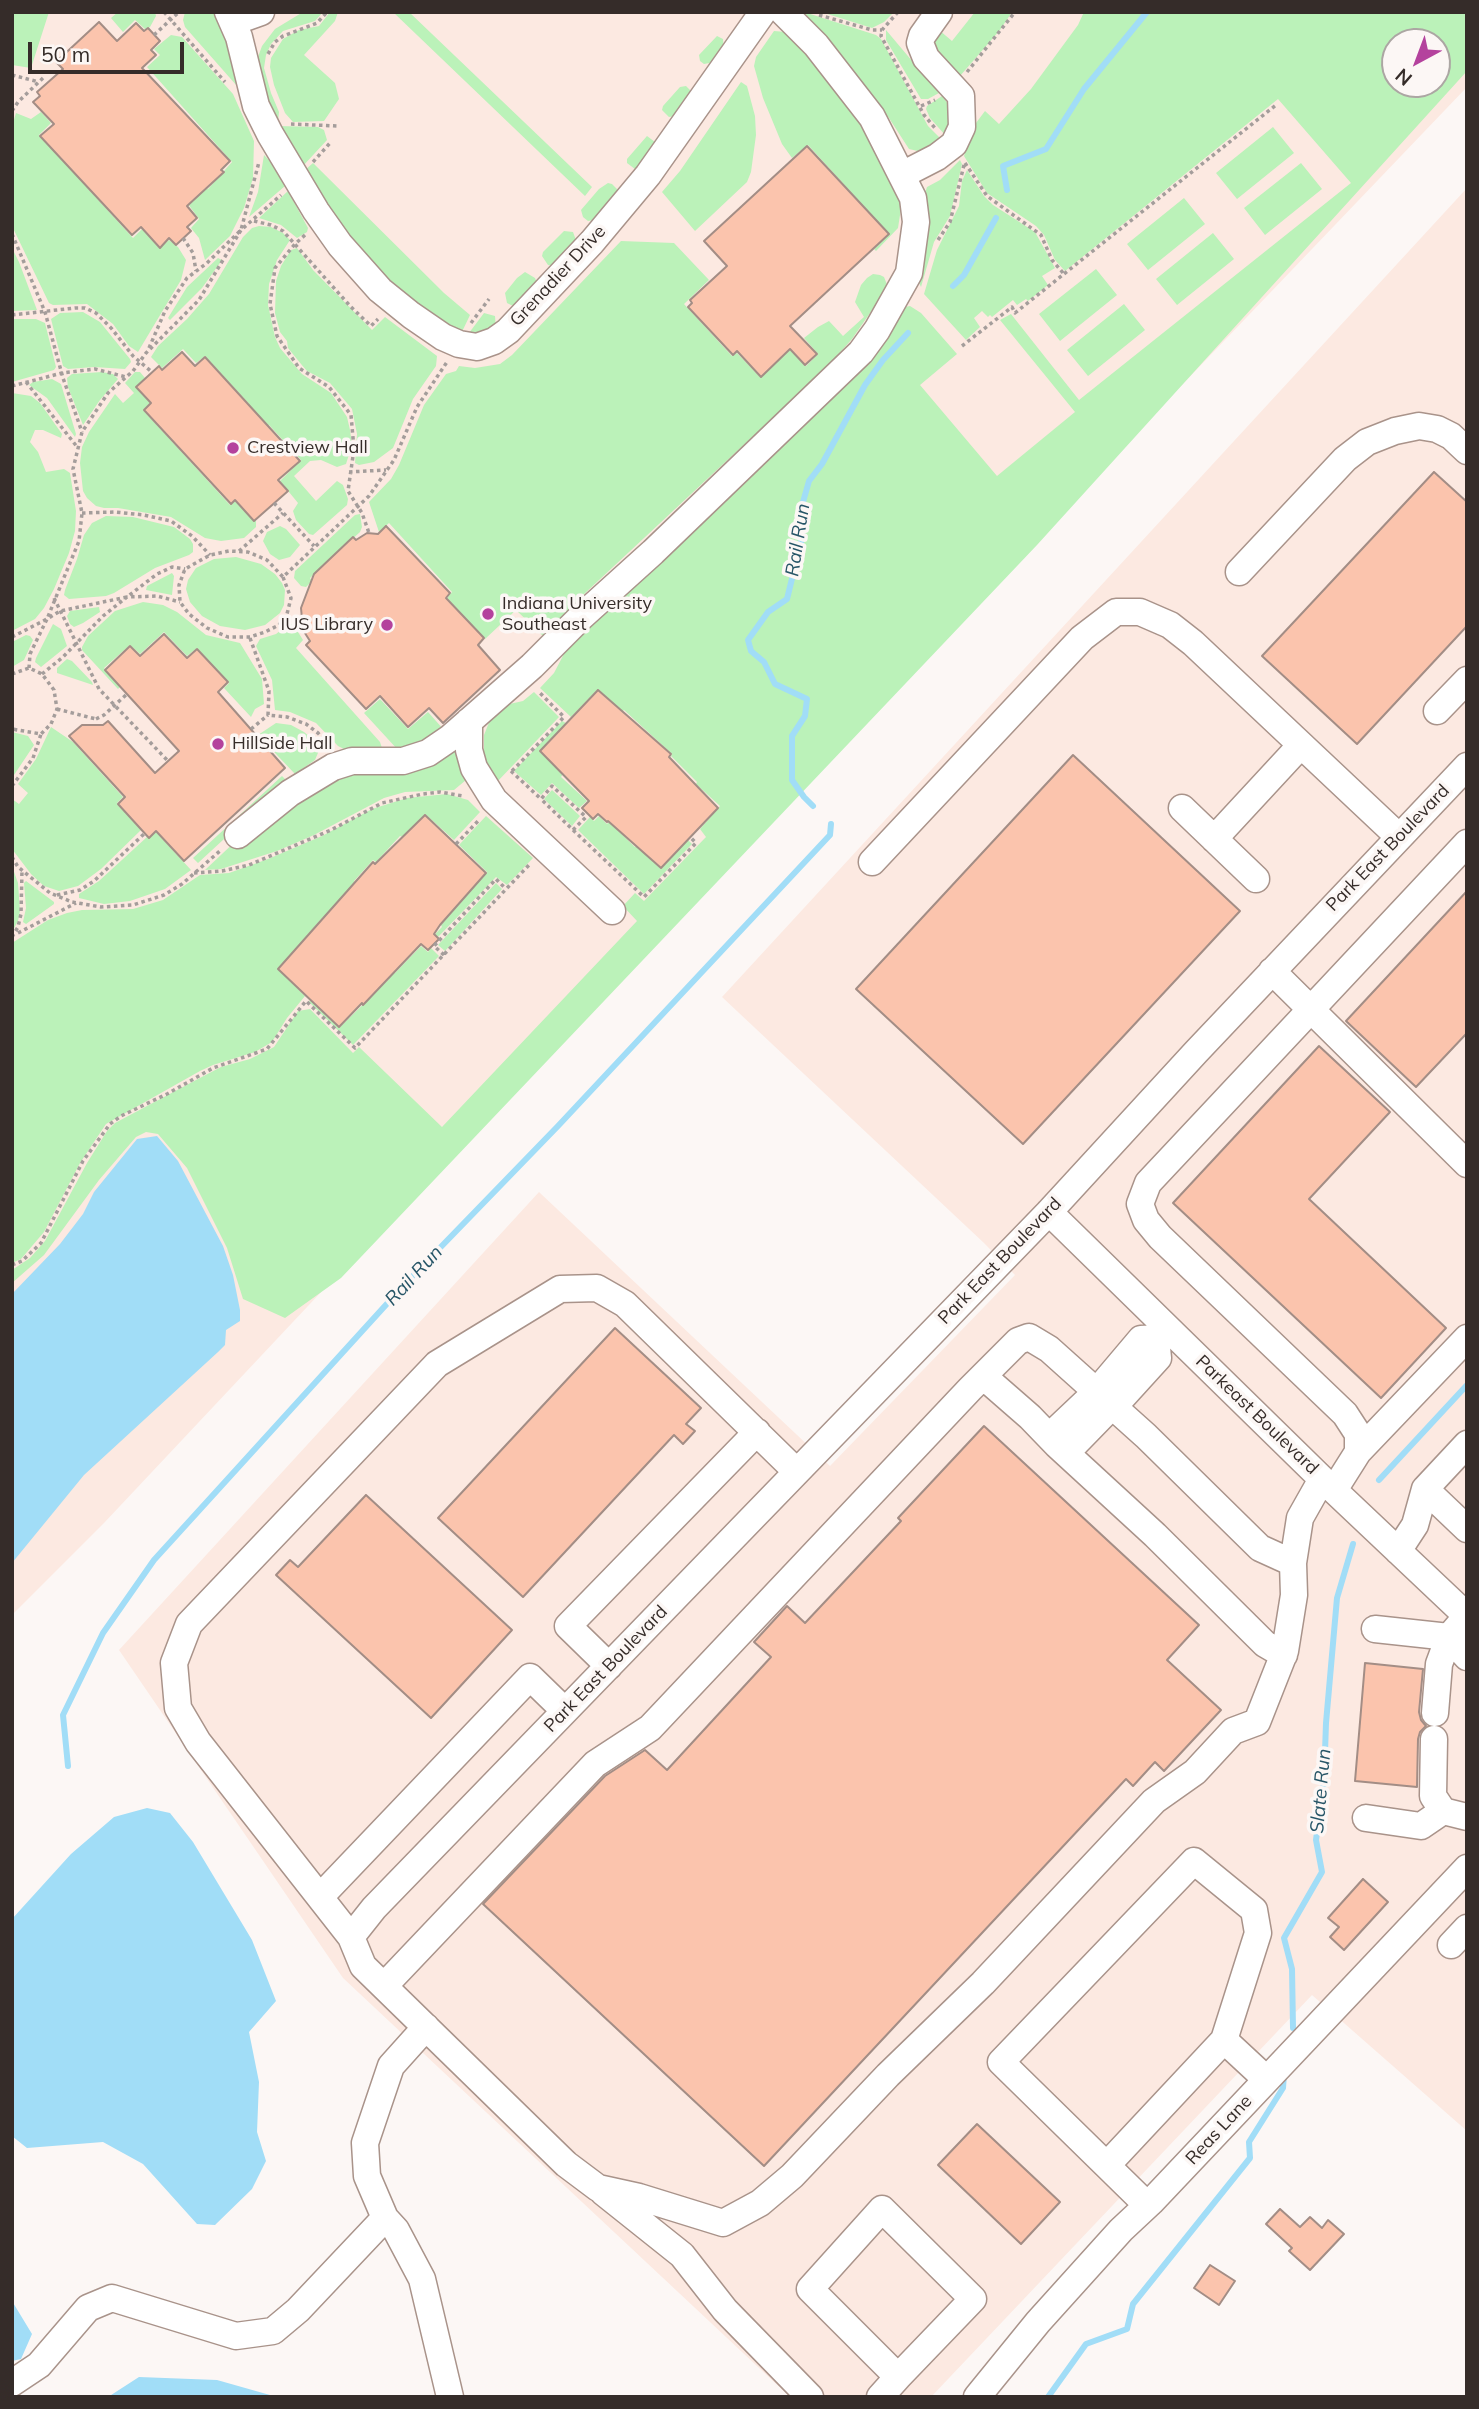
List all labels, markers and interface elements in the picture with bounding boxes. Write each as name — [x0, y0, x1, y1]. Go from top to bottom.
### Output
scale bar — [32, 28, 187, 72]
north arrow — [1381, 28, 1451, 98]
text: 50 m — [41, 41, 90, 67]
text: N — [1390, 64, 1417, 91]
street label: Grenadier Drive — [506, 221, 610, 331]
place label: Crestview Hall — [247, 437, 368, 459]
marker: Crestview Hall — [225, 440, 241, 456]
water label: Rail Run — [781, 502, 815, 578]
place label: Indiana University Southeast — [502, 593, 652, 636]
marker: Indiana University Southeast — [480, 606, 496, 622]
place label: IUS Library — [281, 614, 373, 636]
marker: IUS Library — [379, 617, 395, 633]
place label: HillSide Hall — [232, 733, 333, 755]
marker: HillSide Hall — [210, 736, 226, 752]
street label: Park East Boulevard — [1322, 780, 1454, 916]
street label: Park East Boulevard — [934, 1193, 1066, 1329]
water label: Rail Run — [381, 1241, 447, 1311]
street label: Parkeast Boulevard — [1191, 1351, 1323, 1479]
street label: Park East Boulevard — [540, 1601, 672, 1737]
water label: Slate Run — [1306, 1748, 1336, 1834]
street label: Reas Lane — [1181, 2091, 1257, 2169]

